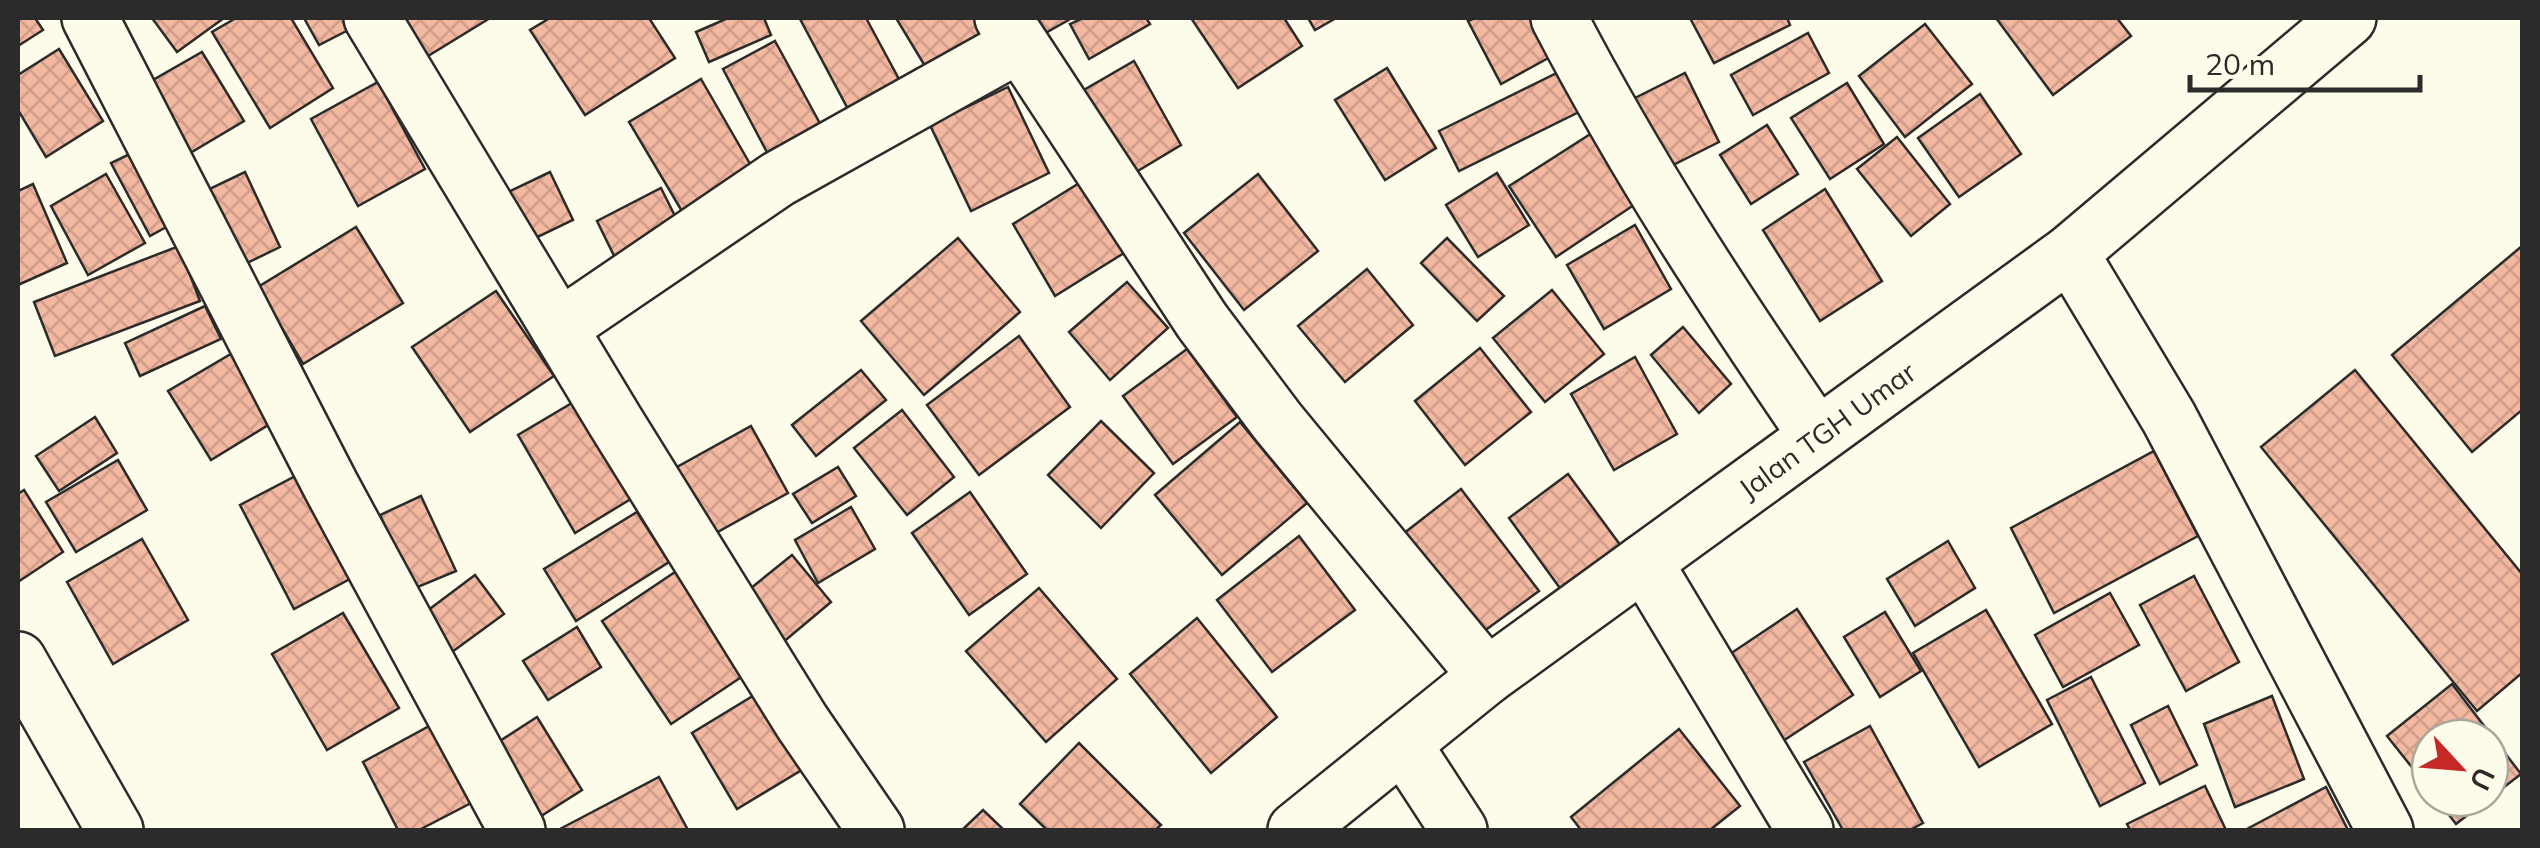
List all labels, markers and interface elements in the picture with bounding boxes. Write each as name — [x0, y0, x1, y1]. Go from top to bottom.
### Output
scale bar — [2190, 30, 2420, 92]
text: 20 m — [2205, 45, 2275, 83]
street label: Jalan TGH Umar — [1731, 353, 1923, 505]
north arrow — [2410, 718, 2510, 818]
text: U — [2463, 762, 2503, 796]

